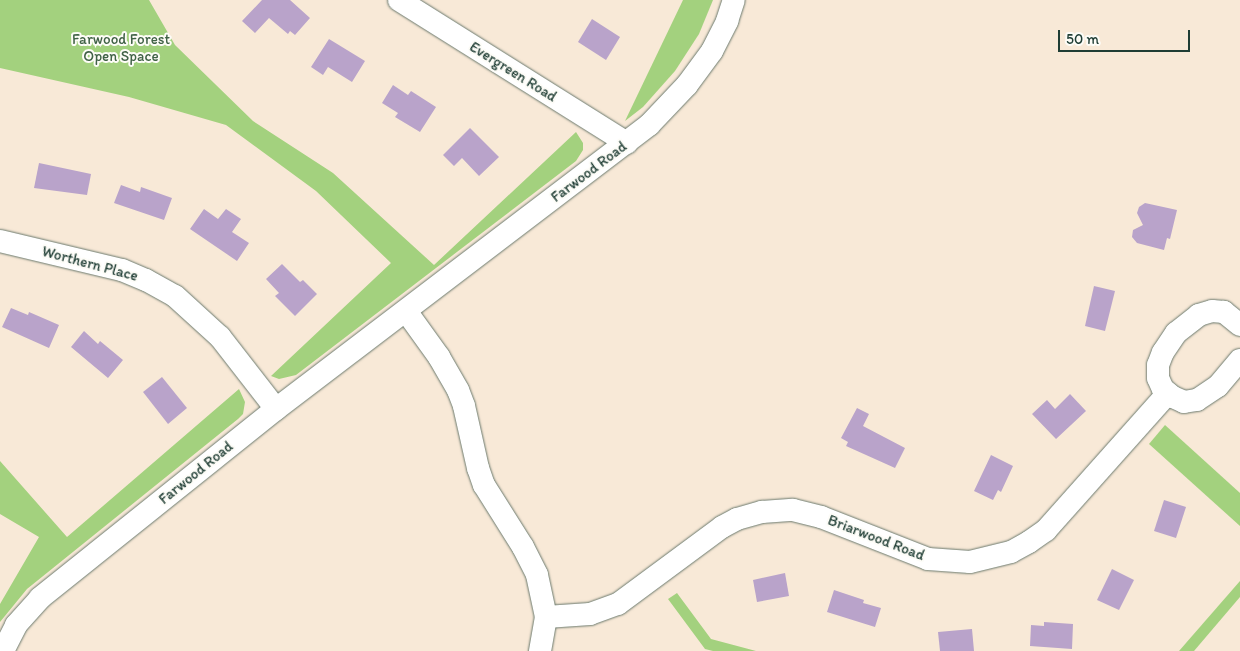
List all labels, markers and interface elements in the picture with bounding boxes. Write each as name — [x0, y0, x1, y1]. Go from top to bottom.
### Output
scale bar — [1060, 20, 1192, 52]
park label: Farwood Forest Open Space — [72, 30, 170, 65]
text: 50 m — [1066, 30, 1099, 48]
street label: Evergreen Road — [466, 38, 560, 106]
street label: Farwood Road — [548, 138, 630, 206]
street label: Worthern Place — [40, 243, 140, 285]
street label: Farwood Road — [155, 438, 237, 508]
street label: Briarwood Road — [825, 511, 927, 565]

